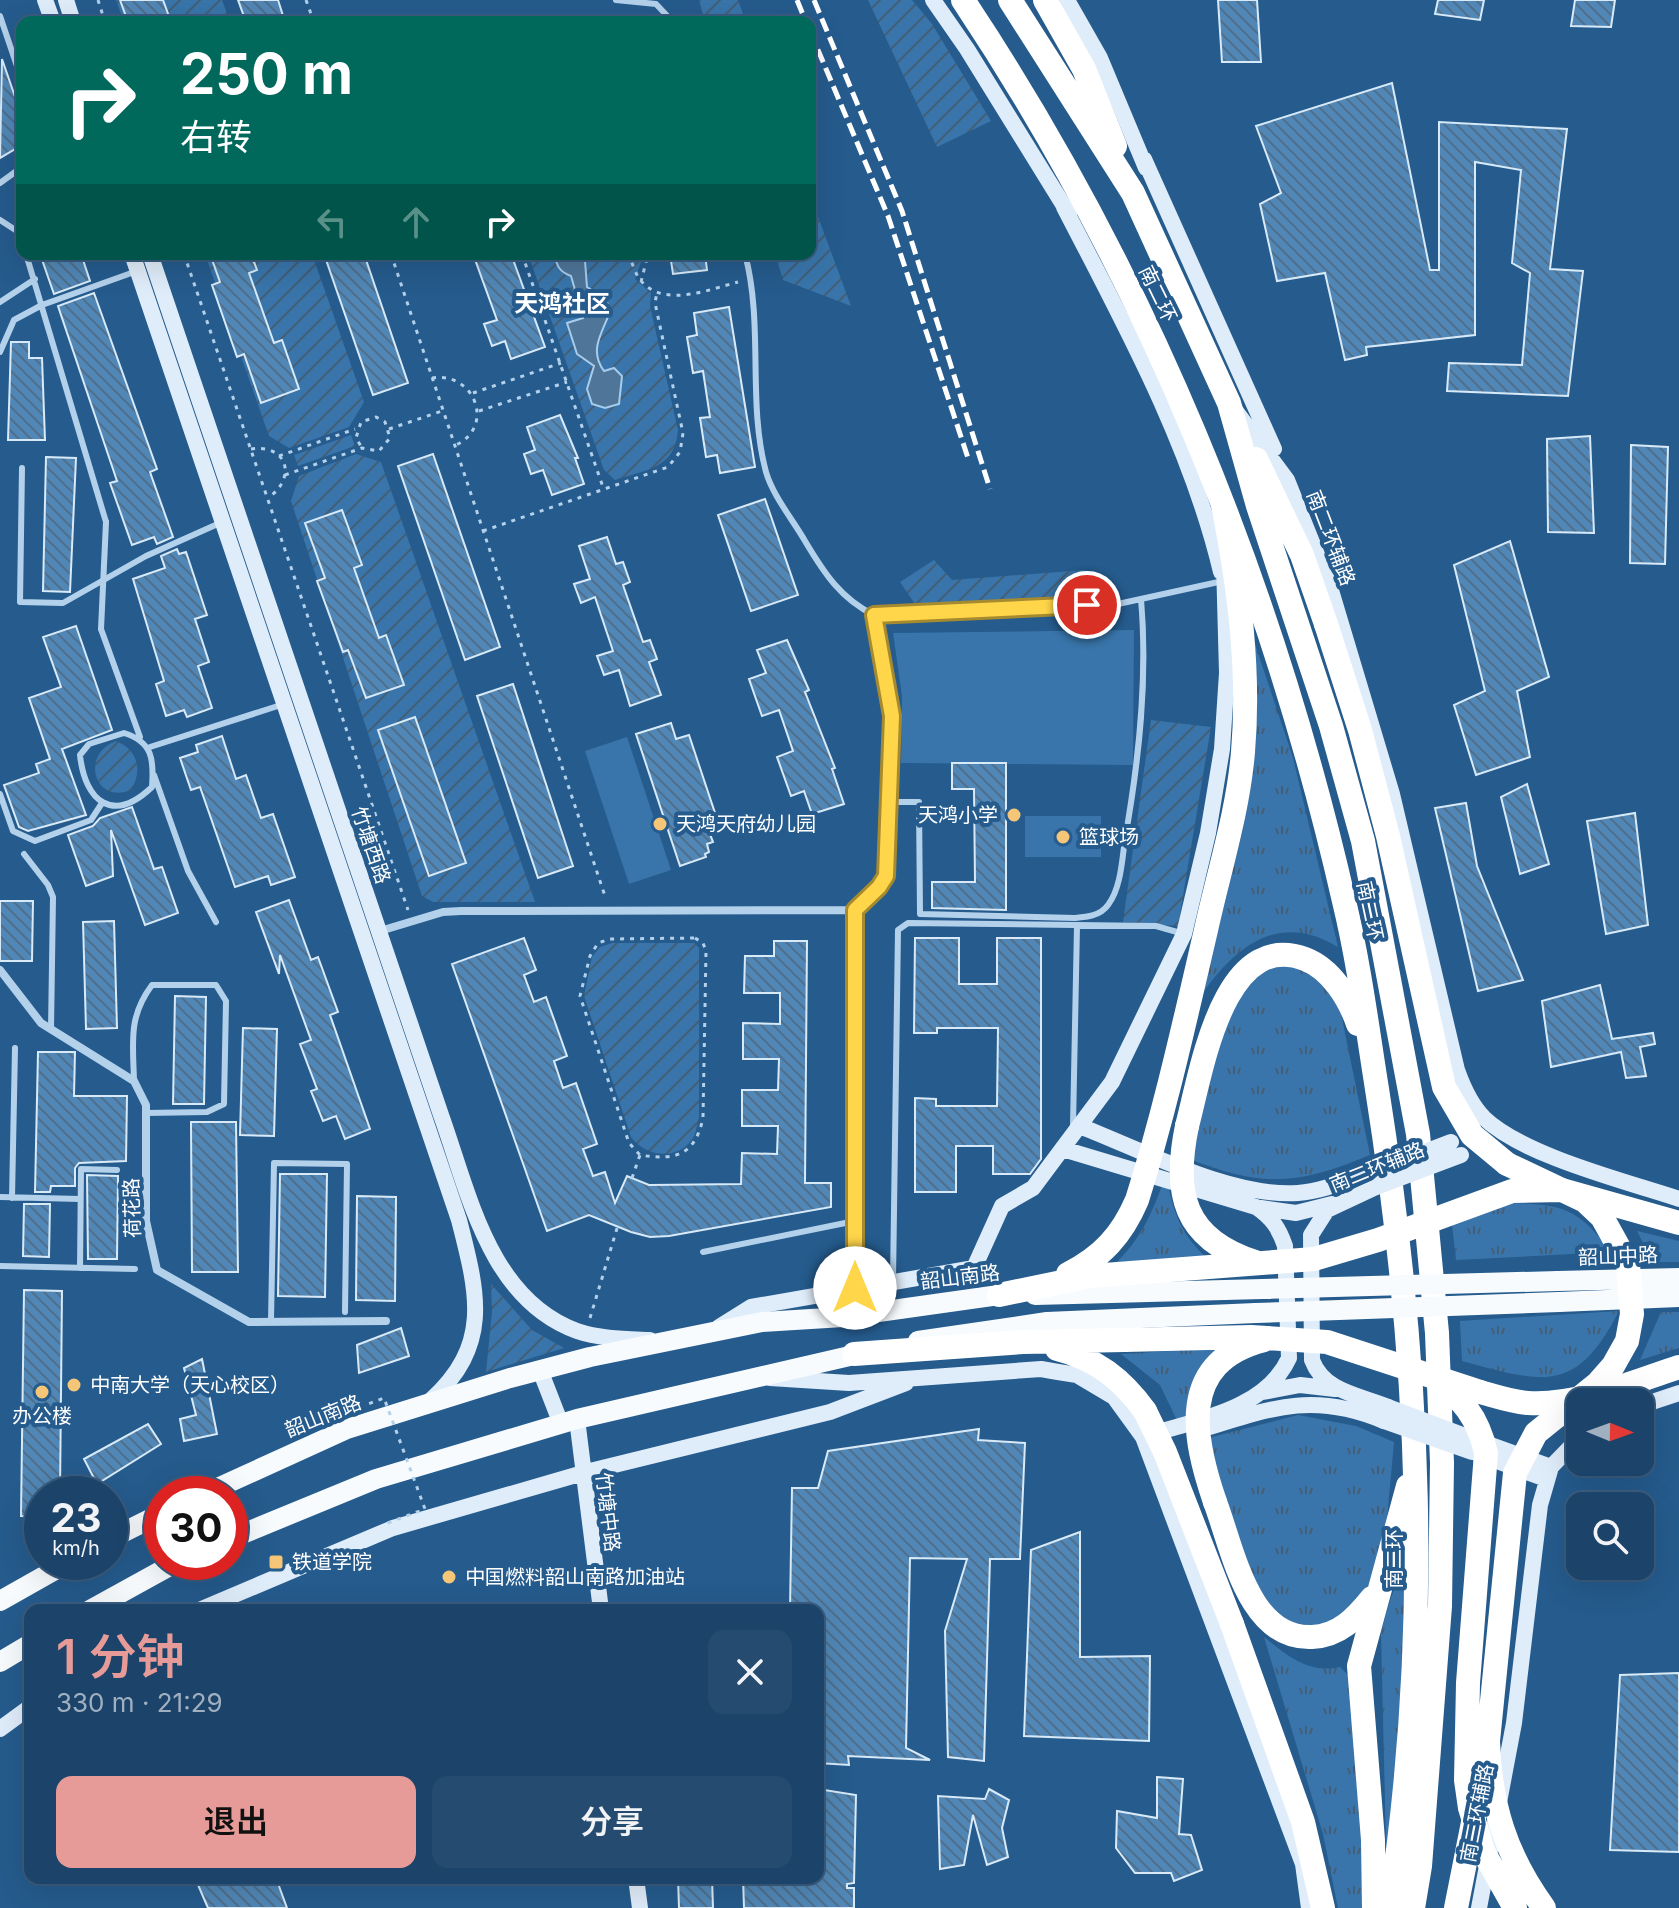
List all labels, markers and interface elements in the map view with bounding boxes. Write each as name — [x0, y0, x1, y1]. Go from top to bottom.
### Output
text: 250 m — [180, 40, 353, 108]
icon: right — [48, 48, 152, 152]
text: 右转 — [180, 115, 252, 159]
icon: left — [310, 200, 354, 244]
icon: ahead — [394, 200, 438, 244]
icon: right — [478, 200, 522, 244]
street label: 南二环 — [1134, 262, 1182, 326]
district label: 天鸿社区 — [514, 289, 610, 318]
street label: 南二环辅路 — [1302, 487, 1360, 589]
pin — [1053, 571, 1121, 639]
icon: arrive — [1065, 583, 1109, 627]
street label: 竹塘西路 — [347, 803, 395, 887]
place label: 天鸿小学 — [918, 803, 998, 827]
marker: 天鸿小学 — [1005, 806, 1023, 824]
place label: 天鸿天府幼儿园 — [676, 812, 816, 836]
marker: 天鸿天府幼儿园 — [651, 815, 669, 833]
place label: 篮球场 — [1079, 825, 1139, 849]
marker: 篮球场 — [1054, 828, 1072, 846]
street label: 南二环 — [1352, 879, 1388, 943]
street label: 南二环辅路 — [1326, 1137, 1428, 1197]
street label: 荷花路 — [119, 1178, 145, 1238]
street label: 韶山中路 — [1578, 1243, 1658, 1269]
position arrow — [813, 1246, 897, 1330]
street label: 韶山南路 — [919, 1260, 1001, 1294]
place label: 中南大学（天心校区） — [90, 1373, 290, 1397]
marker: 中南大学（天心校区） — [65, 1376, 83, 1394]
marker: 办公楼 — [33, 1383, 51, 1401]
north arrow — [1566, 1388, 1654, 1476]
map controls — [1566, 1388, 1654, 1580]
street label: 韶山南路 — [281, 1390, 365, 1442]
place label: 办公楼 — [12, 1404, 72, 1428]
street label: 竹塘中路 — [591, 1471, 625, 1553]
speed limit sign: 30 — [144, 1476, 248, 1580]
button: search — [1566, 1492, 1654, 1580]
text: 23 — [50, 1493, 102, 1542]
street label: 南二环 — [1382, 1529, 1406, 1589]
text: km/h — [52, 1536, 100, 1560]
place label: 铁道学院 — [292, 1550, 372, 1574]
marker: 铁道学院 — [267, 1553, 285, 1571]
place label: 中国燃料韶山南路加油站 — [465, 1565, 685, 1589]
marker: 中国燃料韶山南路加油站 — [440, 1568, 458, 1586]
text: 1 分钟 — [56, 1627, 184, 1686]
button: close — [708, 1630, 792, 1714]
text: 330 m · 21:29 — [56, 1687, 223, 1718]
street label: 南二环辅路 — [1456, 1762, 1498, 1864]
button: 退出 — [56, 1776, 416, 1868]
button: 分享 — [432, 1776, 792, 1868]

